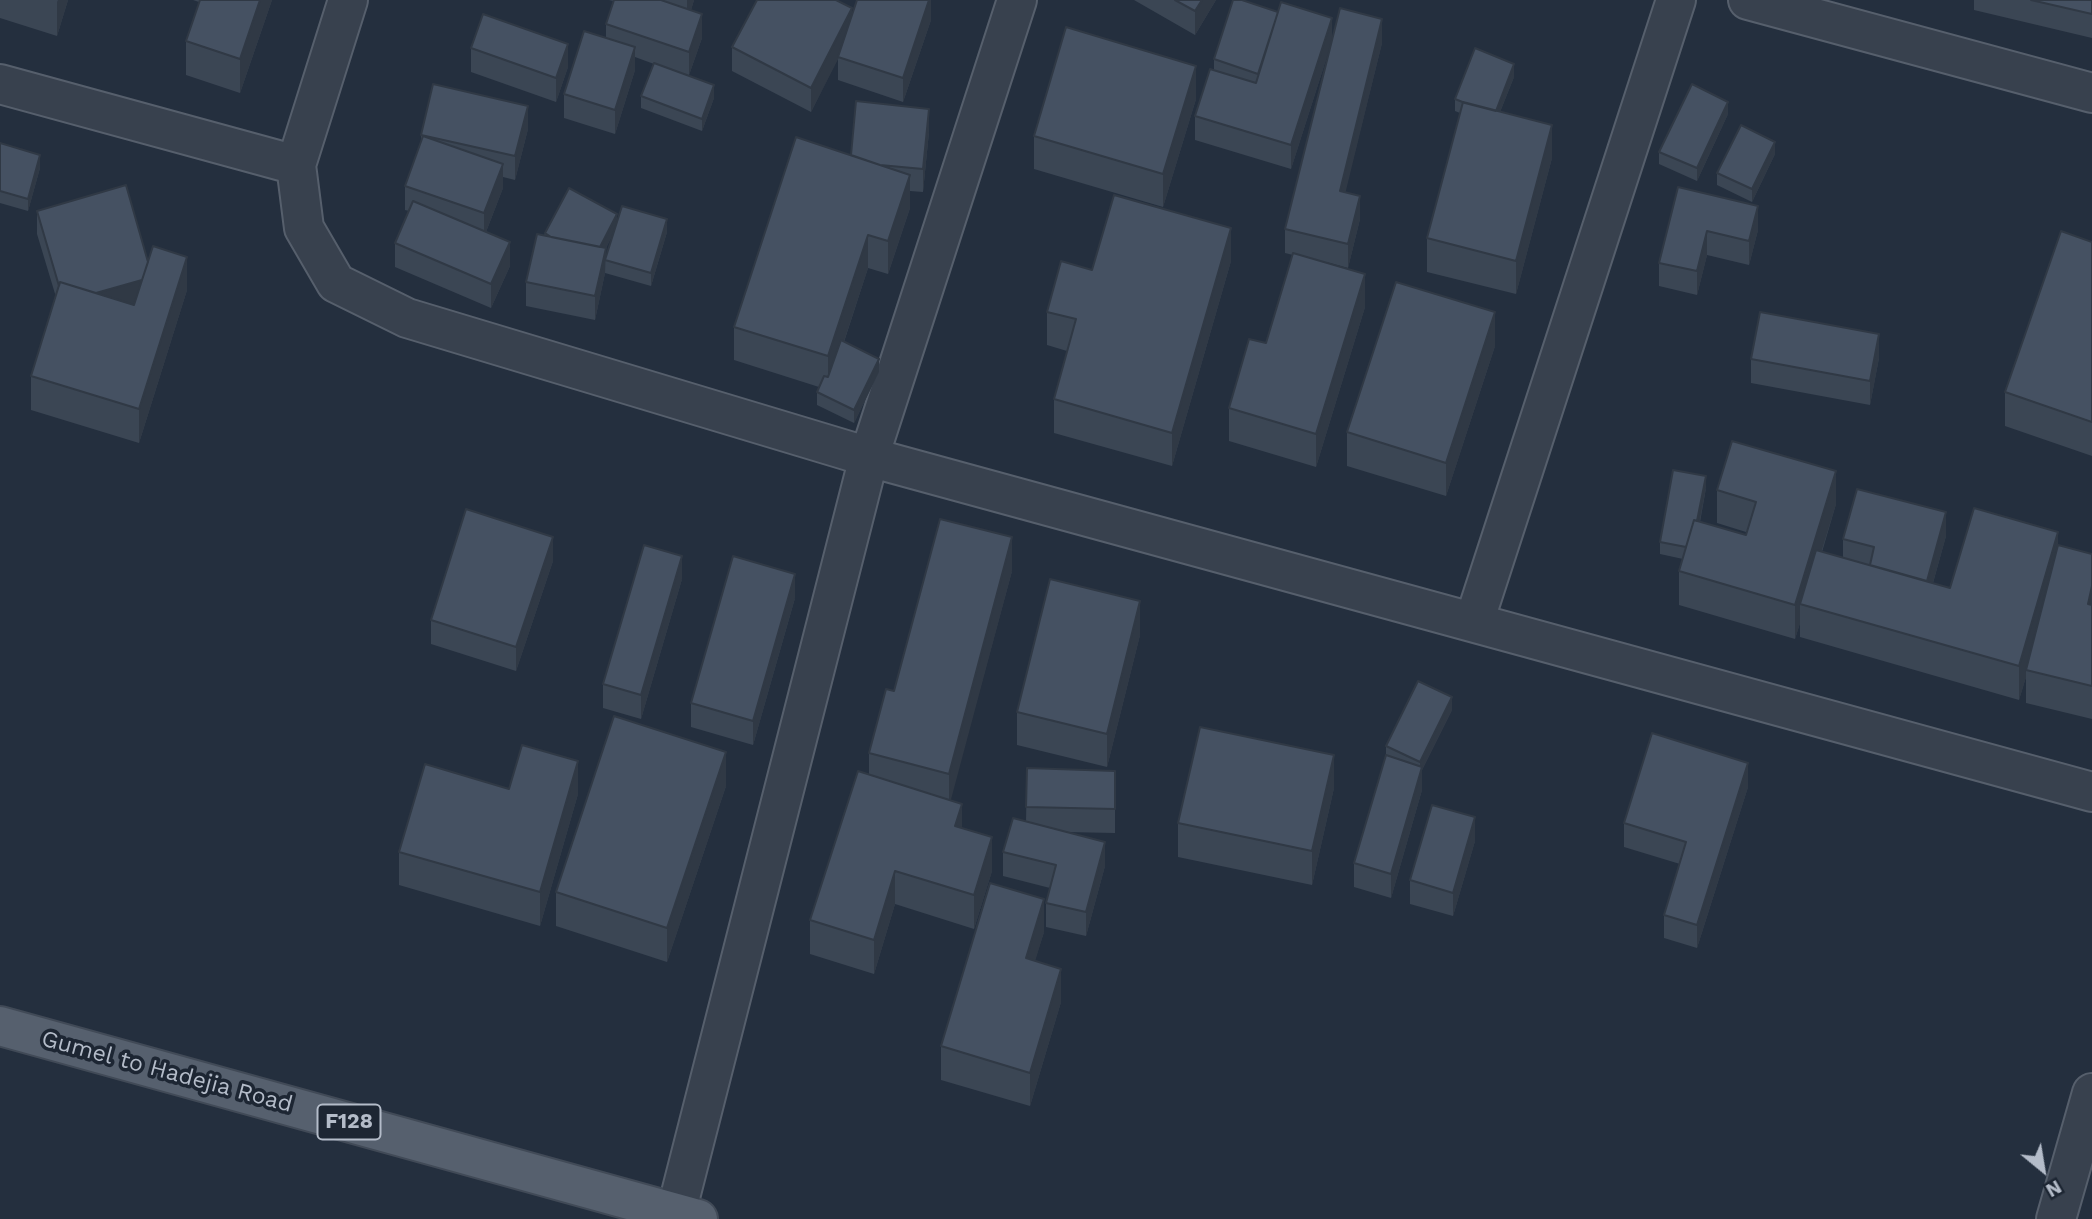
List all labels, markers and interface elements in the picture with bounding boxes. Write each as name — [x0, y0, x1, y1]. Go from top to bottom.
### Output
street label: Gumel to Hadejia Road — [38, 1025, 296, 1119]
road number: F128 — [318, 1104, 380, 1140]
north arrow — [2008, 1135, 2078, 1205]
text: N — [2042, 1175, 2066, 1202]

